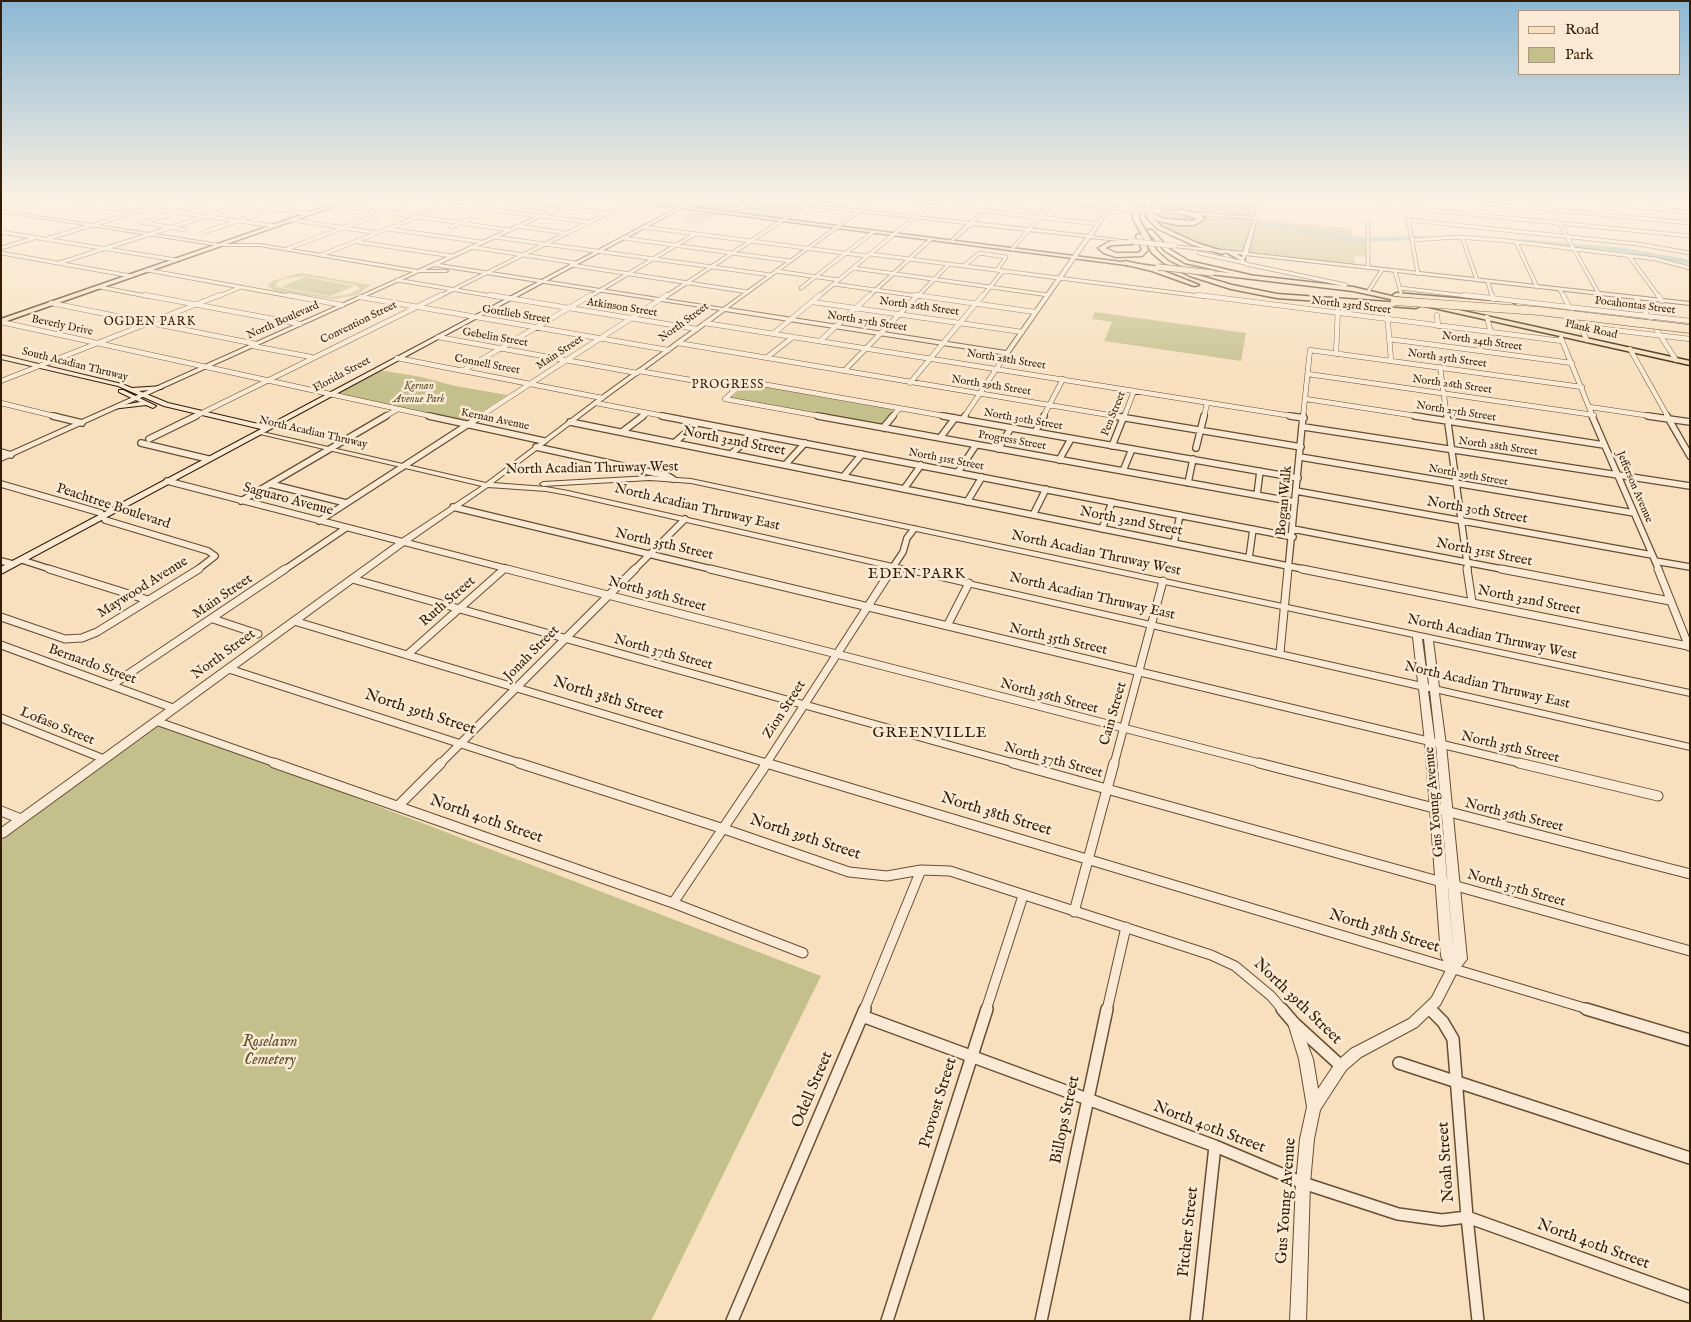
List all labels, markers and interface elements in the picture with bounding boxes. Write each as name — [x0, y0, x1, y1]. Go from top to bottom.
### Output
legend — [1518, 10, 1681, 75]
text: Road — [1565, 20, 1599, 39]
text: Park — [1565, 45, 1594, 64]
street label: North 26th Street — [878, 295, 960, 319]
street label: North 23rd Street — [1310, 295, 1392, 317]
street label: Pocahontas Street — [1594, 295, 1676, 317]
street label: Atkinson Street — [586, 296, 658, 320]
street label: North Boulevard — [245, 299, 321, 343]
street label: Convention Street — [319, 299, 399, 347]
street label: North Street — [656, 300, 712, 346]
street label: Gottlieb Street — [481, 303, 551, 327]
street label: North 27th Street — [826, 309, 908, 335]
street label: Beverly Drive — [30, 313, 94, 339]
district label: OGDEN PARK — [102, 316, 198, 330]
street label: Plank Road — [1564, 318, 1618, 342]
street label: Gebelin Street — [461, 326, 529, 350]
street label: North 24th Street — [1441, 330, 1523, 354]
street label: Main Street — [534, 333, 586, 373]
street label: South Acadian Thruway — [21, 345, 129, 385]
street label: North 28th Street — [965, 347, 1047, 373]
street label: North 25th Street — [1407, 347, 1487, 371]
street label: Connell Street — [453, 352, 521, 378]
street label: Florida Street — [311, 354, 373, 396]
street label: North 29th Street — [950, 373, 1032, 399]
street label: North 26th Street — [1411, 373, 1493, 397]
district label: PROGRESS — [691, 379, 765, 393]
park label: Kernan Avenue Park — [393, 380, 445, 406]
street label: Pen Street — [1099, 390, 1129, 438]
street label: North 27th Street — [1415, 399, 1497, 425]
street label: Kernan Avenue — [460, 406, 530, 434]
street label: North 30th Street — [982, 407, 1064, 433]
street label: North Acadian Thruway — [258, 414, 368, 452]
street label: North 32nd Street — [681, 424, 787, 460]
street label: Progress Street — [977, 429, 1047, 453]
street label: North 28th Street — [1457, 435, 1539, 459]
street label: North 31st Street — [907, 446, 985, 474]
street label: Jefferson Avenue — [1613, 449, 1655, 525]
street label: North Acadian Thruway West — [505, 459, 679, 479]
street label: North 29th Street — [1427, 463, 1509, 489]
street label: Bogan Walk — [1274, 465, 1296, 537]
street label: Saguaro Avenue — [241, 480, 335, 520]
street label: Peachtree Boulevard — [54, 481, 172, 533]
street label: North Acadian Thruway East — [612, 481, 782, 535]
street label: North 30th Street — [1425, 494, 1529, 528]
street label: North 32nd Street — [1078, 504, 1184, 540]
street label: North 35th Street — [613, 526, 715, 564]
street label: North Acadian Thruway West — [1010, 528, 1182, 580]
street label: North 31st Street — [1434, 535, 1534, 571]
street label: Maywood Avenue — [95, 553, 191, 623]
district label: EDEN PARK — [867, 566, 967, 584]
street label: North Acadian Thruway East — [1007, 570, 1177, 624]
street label: Main Street — [190, 571, 256, 623]
street label: Ruth Street — [417, 573, 479, 631]
street label: North 36th Street — [606, 574, 708, 616]
street label: North 32nd Street — [1476, 583, 1582, 619]
street label: North Acadian Thruway West — [1406, 612, 1578, 664]
street label: North 35th Street — [1007, 621, 1109, 659]
street label: Jonah Street — [501, 623, 563, 685]
street label: North Street — [189, 626, 259, 684]
street label: North 37th Street — [612, 632, 714, 674]
street label: Bernardo Street — [46, 641, 138, 689]
street label: North Acadian Thruway East — [1402, 659, 1572, 713]
street label: North 38th Street — [550, 673, 666, 725]
street label: North 36th Street — [998, 676, 1100, 718]
street label: Zion Street — [760, 678, 810, 742]
street label: Cain Street — [1097, 680, 1131, 748]
street label: North 39th Street — [362, 686, 478, 740]
street label: Lofaso Street — [17, 704, 97, 750]
district label: GREENVILLE — [871, 725, 989, 743]
street label: North 35th Street — [1459, 729, 1561, 767]
street label: North 37th Street — [1002, 740, 1104, 782]
street label: Gus Young Avenue — [1422, 746, 1448, 858]
street label: North 38th Street — [938, 789, 1054, 841]
street label: North 40th Street — [427, 792, 545, 848]
street label: North 36th Street — [1463, 796, 1565, 836]
street label: North 39th Street — [747, 811, 863, 865]
street label: North 37th Street — [1465, 867, 1567, 911]
street label: North 38th Street — [1326, 906, 1442, 958]
street label: North 39th Street — [1249, 955, 1345, 1049]
park label: Roselawn Cemetery — [242, 1033, 298, 1071]
street label: Odell Street — [788, 1049, 838, 1131]
street label: Provost Street — [916, 1055, 962, 1151]
street label: Billops Street — [1047, 1074, 1085, 1166]
street label: North 40th Street — [1150, 1098, 1268, 1158]
street label: Noah Street — [1435, 1121, 1459, 1203]
street label: Gus Young Avenue — [1273, 1137, 1301, 1265]
street label: Pitcher Street — [1175, 1186, 1203, 1278]
street label: North 40th Street — [1534, 1216, 1652, 1274]

